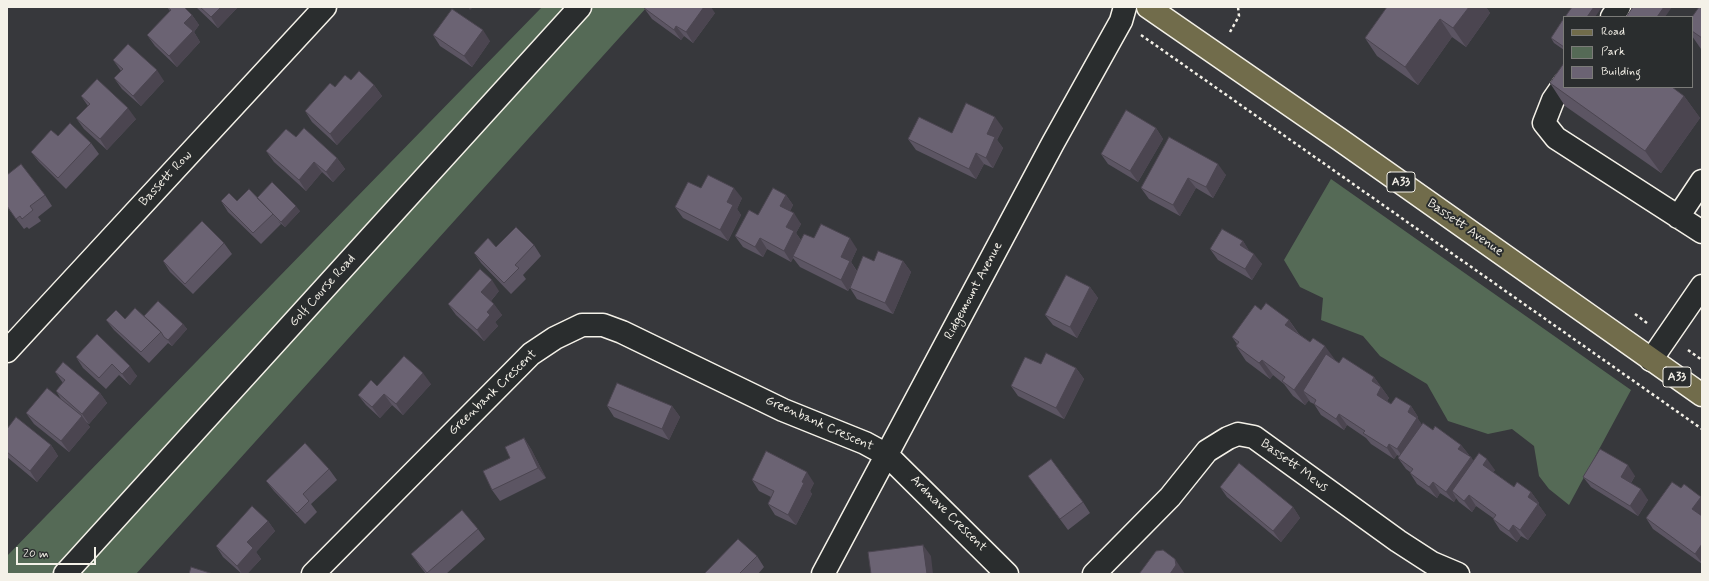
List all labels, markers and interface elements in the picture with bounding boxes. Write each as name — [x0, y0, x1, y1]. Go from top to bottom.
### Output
legend — [1563, 16, 1693, 88]
text: Road — [1601, 24, 1625, 40]
text: Park — [1601, 44, 1625, 60]
text: Building — [1601, 64, 1641, 80]
street label: Bassett Row — [136, 148, 196, 210]
road number: A33 — [1387, 172, 1415, 192]
street label: Bassett Avenue — [1424, 196, 1506, 260]
street label: Ridgemount Avenue — [942, 239, 1006, 343]
street label: Golf Course Road — [287, 252, 359, 330]
street label: Greenbank Crescent — [446, 347, 540, 439]
road number: A33 — [1663, 367, 1691, 387]
street label: Greenbank Crescent — [762, 393, 876, 455]
street label: Bassett Mews — [1257, 436, 1331, 496]
street label: Ardnave Crescent — [907, 473, 989, 555]
scale bar — [18, 539, 98, 565]
text: 20 m — [23, 546, 49, 562]

